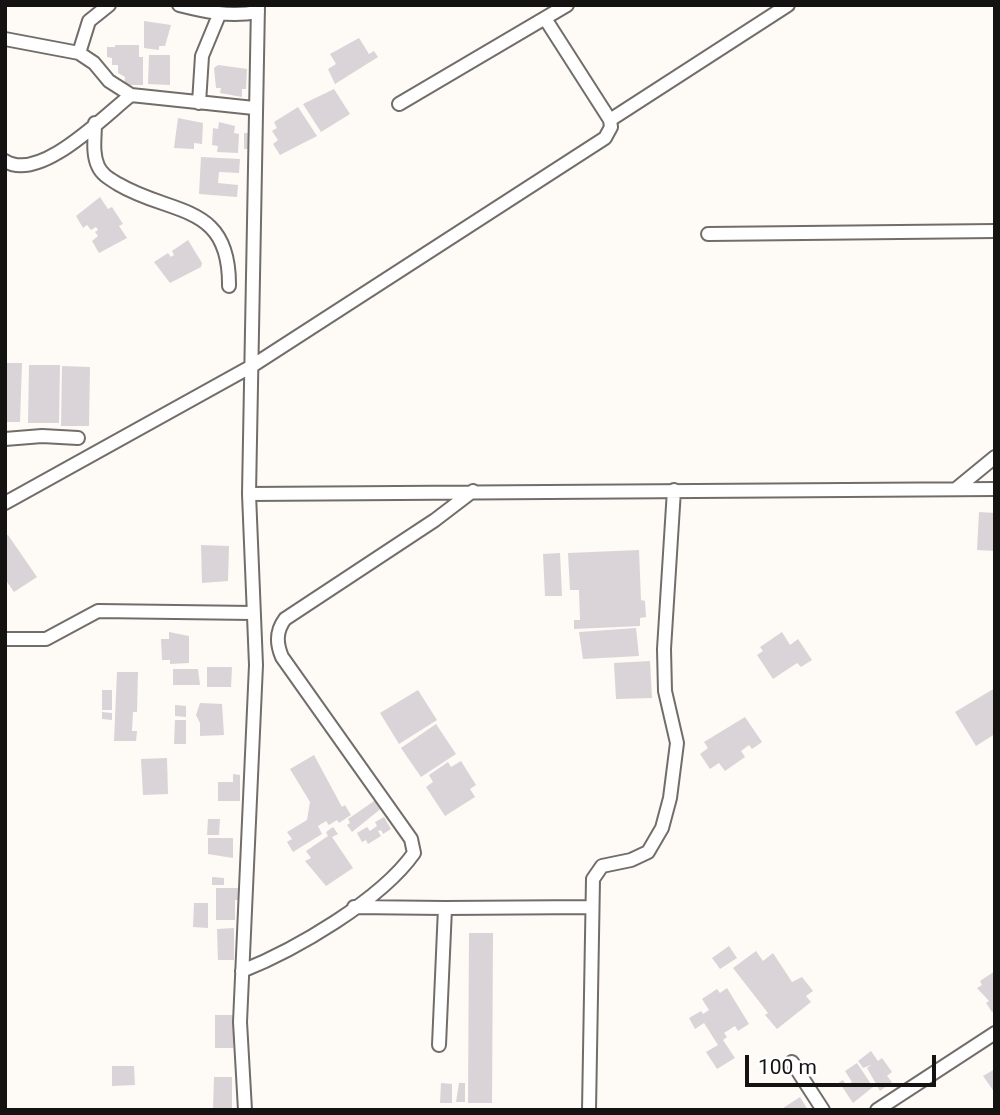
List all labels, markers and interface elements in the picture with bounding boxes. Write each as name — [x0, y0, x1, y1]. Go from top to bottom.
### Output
scale bar — [748, 1042, 939, 1086]
text: 100 m — [758, 1055, 817, 1079]

